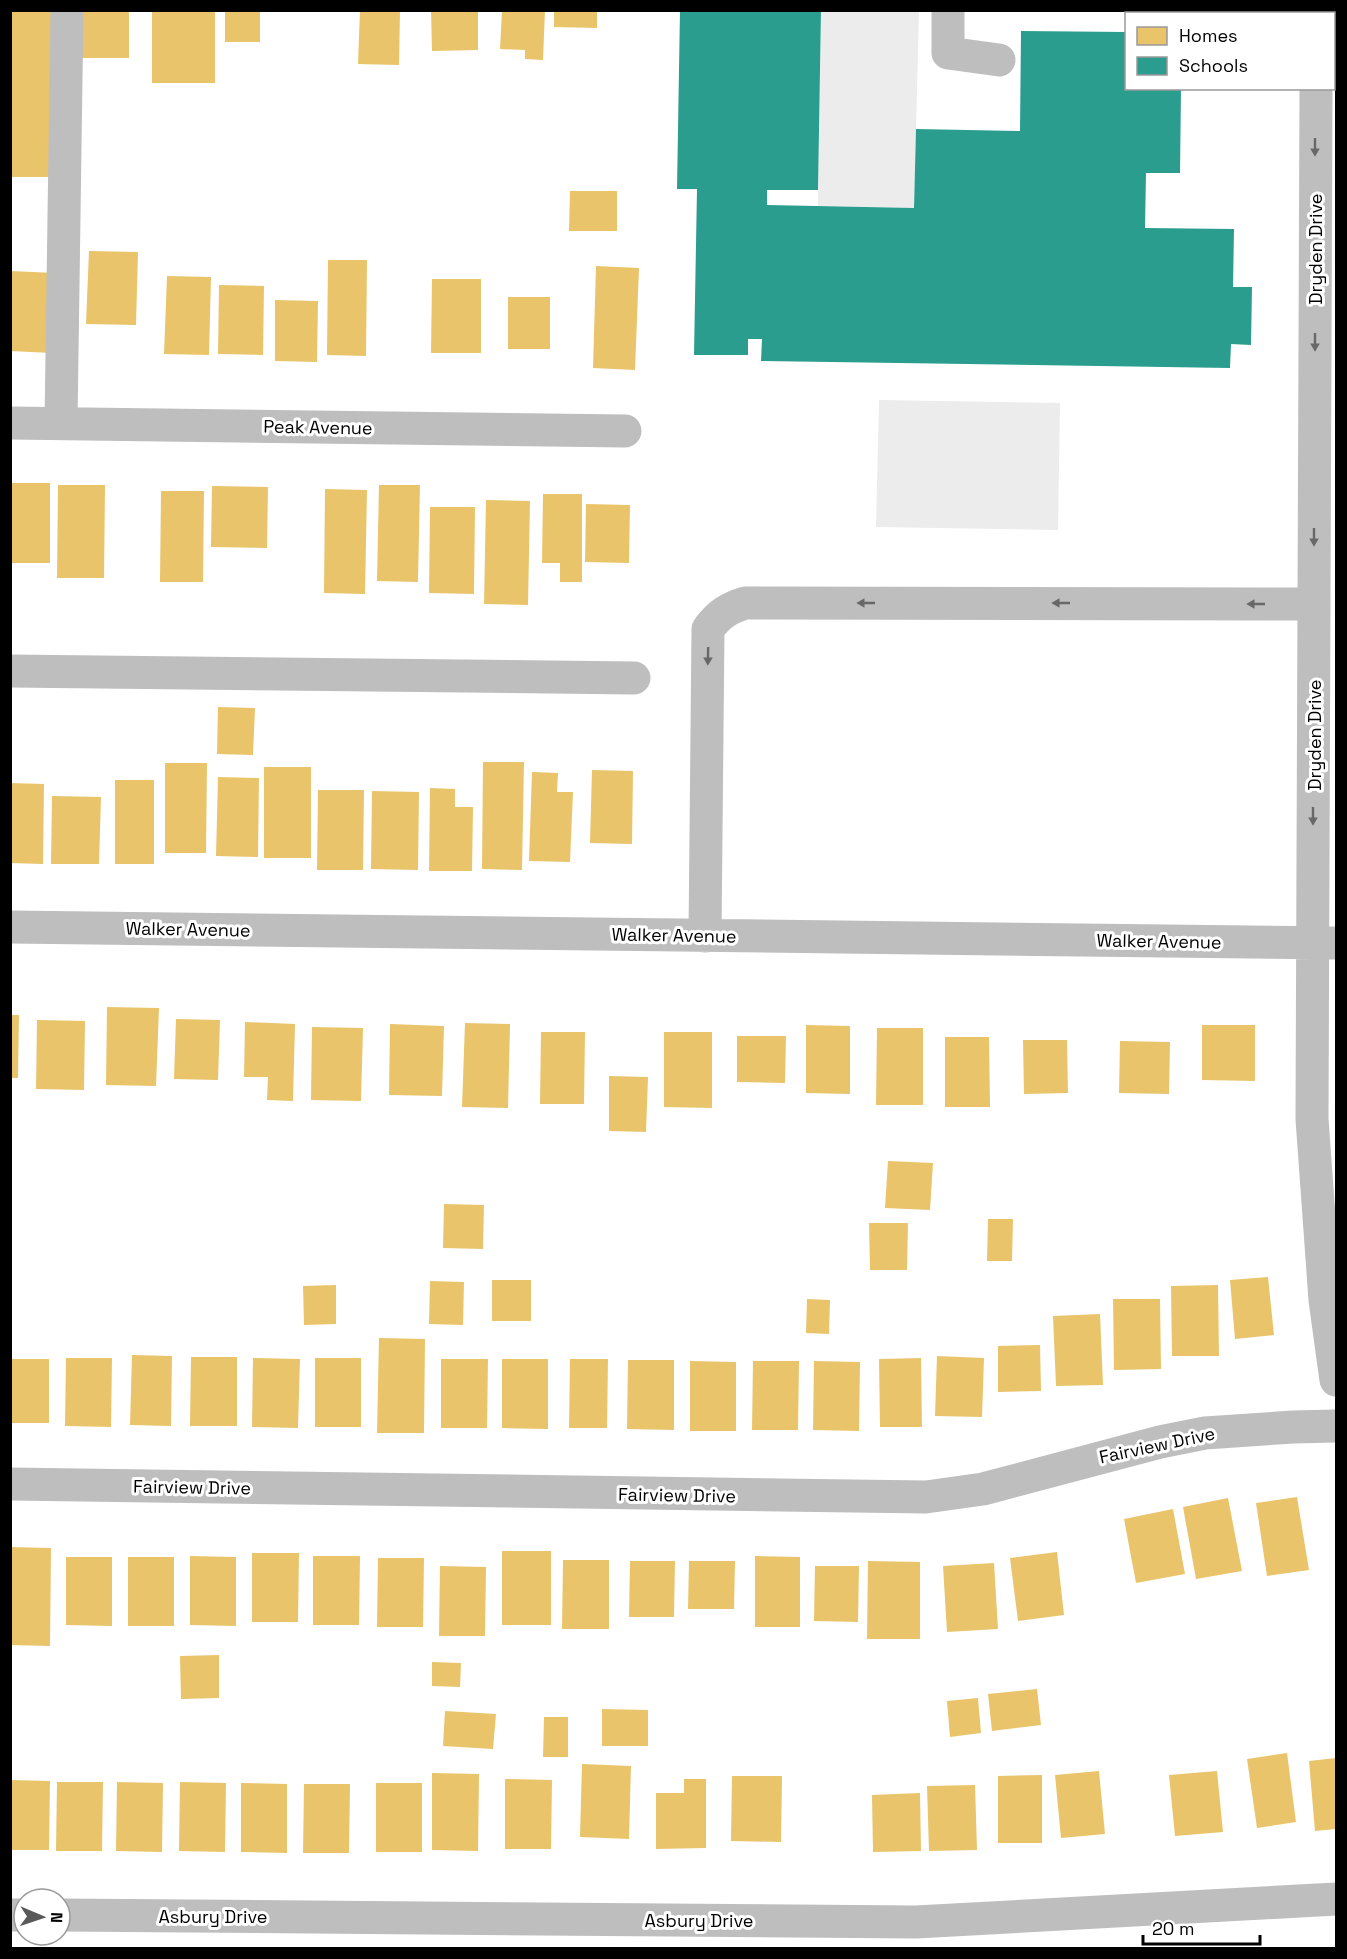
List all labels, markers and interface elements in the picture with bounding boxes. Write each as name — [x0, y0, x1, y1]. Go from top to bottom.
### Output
legend — [1125, 12, 1335, 90]
text: Homes — [1179, 24, 1238, 47]
text: Schools — [1179, 54, 1248, 77]
one-way arrow — [1310, 137, 1320, 156]
street label: Dryden Drive — [1304, 194, 1327, 304]
one-way arrow — [1310, 332, 1320, 351]
street label: Peak Avenue — [263, 415, 373, 439]
one-way arrow — [1309, 527, 1319, 546]
one-way arrow — [856, 598, 875, 608]
one-way arrow — [1051, 598, 1070, 608]
one-way arrow — [1246, 599, 1265, 608]
one-way arrow — [703, 647, 713, 666]
street label: Dryden Drive — [1303, 680, 1326, 790]
one-way arrow — [1308, 806, 1318, 825]
street label: Walker Avenue — [125, 916, 251, 942]
street label: Walker Avenue — [611, 922, 737, 948]
street label: Walker Avenue — [1096, 928, 1222, 954]
street label: Fairview Drive — [1097, 1421, 1217, 1469]
street label: Fairview Drive — [133, 1474, 251, 1500]
street label: Fairview Drive — [618, 1482, 736, 1508]
north arrow — [12, 1887, 72, 1947]
street label: Asbury Drive — [159, 1905, 267, 1928]
scale bar — [1143, 1908, 1260, 1946]
street label: Asbury Drive — [645, 1909, 753, 1932]
text: N — [46, 1912, 67, 1923]
text: 20 m — [1152, 1917, 1195, 1940]

